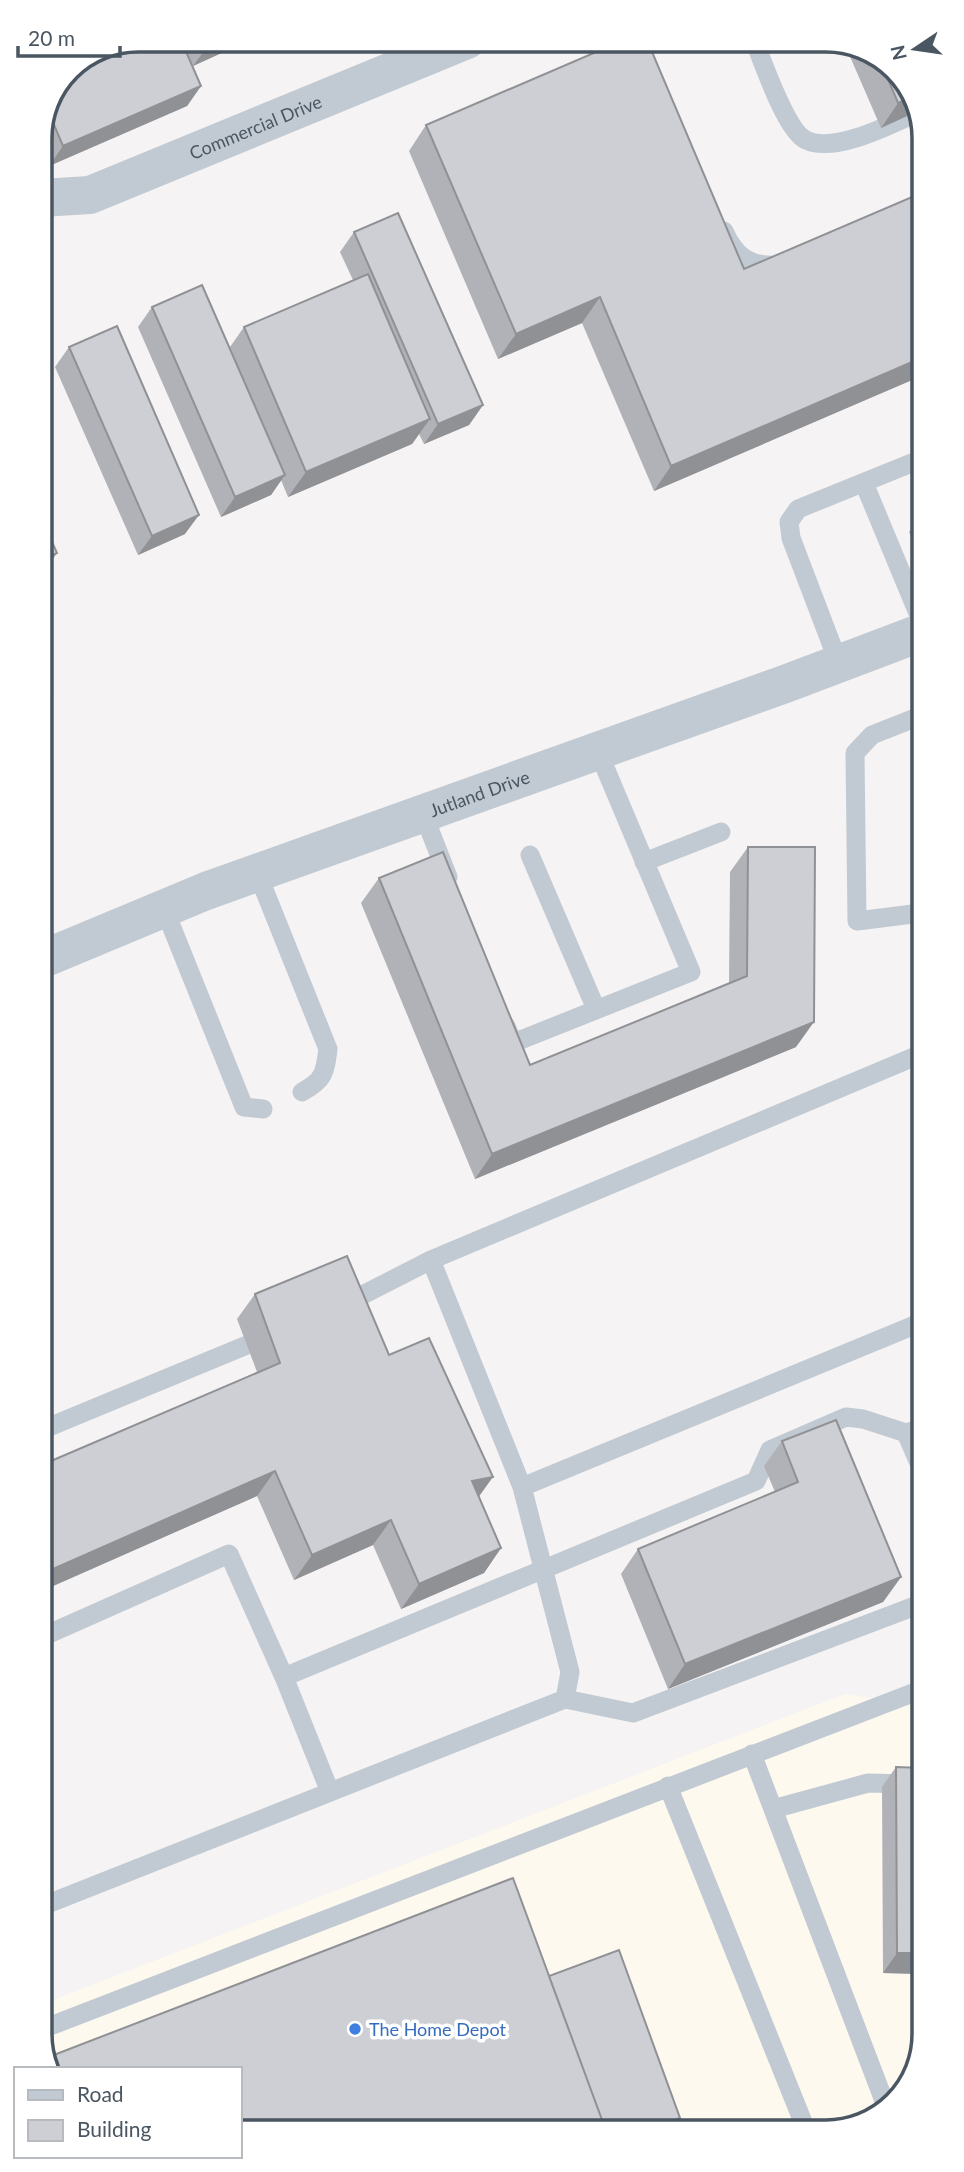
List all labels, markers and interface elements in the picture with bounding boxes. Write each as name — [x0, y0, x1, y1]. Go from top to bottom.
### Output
scale bar — [18, 14, 119, 58]
north arrow — [880, 14, 950, 84]
text: 20 m — [28, 25, 75, 50]
text: N — [885, 43, 911, 63]
street label: Commercial Drive — [186, 90, 325, 164]
street label: Jutland Drive — [426, 765, 532, 821]
place label: The Home Depot — [369, 2018, 506, 2040]
marker: The Home Depot — [347, 2021, 363, 2037]
legend — [14, 2067, 242, 2158]
text: Road — [77, 2081, 124, 2106]
text: Building — [77, 2116, 152, 2141]

